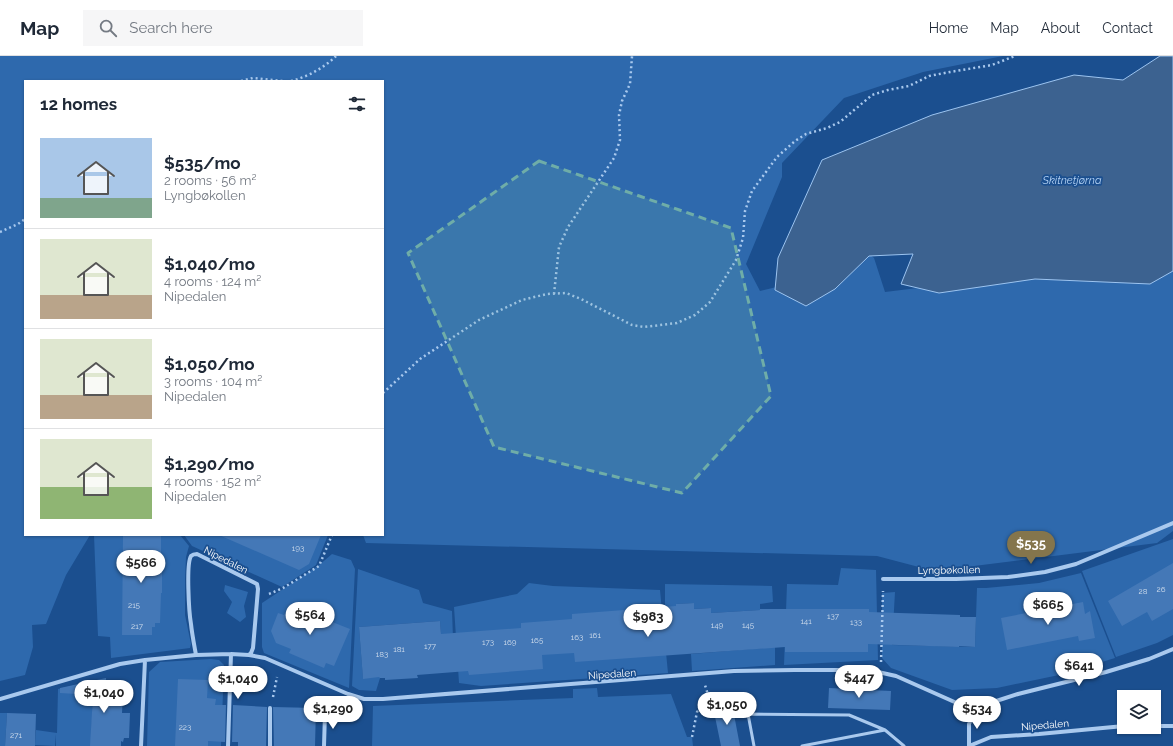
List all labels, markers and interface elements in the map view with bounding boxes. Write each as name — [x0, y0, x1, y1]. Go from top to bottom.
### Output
search box — [83, 10, 363, 46]
text: Map — [20, 17, 59, 39]
icon: search — [97, 17, 119, 39]
text: Search here — [129, 19, 213, 37]
text: Home — [929, 20, 968, 36]
text: Map — [990, 20, 1019, 36]
text: About — [1041, 20, 1080, 36]
text: Contact — [1102, 20, 1153, 36]
icon: filters — [346, 93, 368, 115]
text: 12 homes — [40, 94, 117, 114]
text: $535/mo — [164, 153, 241, 173]
icon: home — [72, 154, 120, 202]
text: 2 rooms · 56 m² — [164, 173, 256, 188]
water label: Skitnetjørna — [1042, 174, 1102, 187]
text: Lyngbøkollen — [164, 188, 246, 203]
text: $1,040/mo — [164, 254, 255, 274]
icon: home — [72, 255, 120, 303]
text: 4 rooms · 124 m² — [164, 274, 261, 289]
text: Nipedalen — [164, 289, 226, 304]
text: $1,050/mo — [164, 354, 255, 374]
icon: home — [72, 355, 120, 403]
text: 3 rooms · 104 m² — [164, 374, 262, 389]
text: Nipedalen — [164, 389, 226, 404]
text: $1,290/mo — [164, 454, 254, 474]
icon: home — [72, 455, 120, 503]
text: 4 rooms · 152 m² — [164, 474, 261, 489]
text: Nipedalen — [164, 489, 226, 504]
pin: $535 — [1007, 531, 1055, 565]
text: $535 — [1016, 536, 1046, 551]
house number: 193 — [292, 543, 304, 553]
street label: Nipedalen — [202, 544, 250, 576]
pin: $566 — [117, 550, 165, 584]
text: $566 — [125, 555, 157, 570]
street label: Lyngbøkollen — [918, 564, 981, 576]
house number: 26 — [1157, 584, 1166, 594]
house number: 28 — [1139, 586, 1148, 596]
pin: $665 — [1024, 592, 1072, 626]
text: $665 — [1032, 597, 1064, 612]
house number: 215 — [128, 600, 141, 610]
pin: $564 — [286, 602, 334, 636]
pin: $983 — [624, 604, 672, 638]
text: $564 — [295, 607, 325, 622]
text: $983 — [632, 609, 664, 624]
house number: 137 — [827, 611, 840, 621]
house number: 141 — [800, 616, 812, 626]
house number: 133 — [850, 617, 862, 627]
house number: 149 — [711, 620, 724, 630]
house number: 145 — [742, 620, 755, 630]
house number: 217 — [131, 621, 144, 631]
house number: 161 — [589, 630, 601, 640]
house number: 163 — [571, 632, 583, 642]
house number: 165 — [531, 635, 544, 645]
house number: 173 — [482, 637, 494, 647]
house number: 169 — [504, 637, 517, 647]
house number: 177 — [424, 641, 437, 651]
house number: 181 — [393, 644, 405, 654]
house number: 183 — [376, 649, 388, 659]
pin: $641 — [1055, 653, 1103, 687]
text: $641 — [1064, 658, 1094, 673]
pin: $447 — [835, 665, 883, 699]
pin: $1,040 — [205, 666, 271, 700]
street label: Nipedalen — [588, 667, 637, 681]
text: $447 — [844, 670, 874, 685]
text: $1,040 — [217, 671, 259, 686]
pin: $1,040 — [71, 680, 137, 714]
text: $1,040 — [83, 685, 125, 700]
map controls — [1117, 690, 1161, 734]
button: layers — [1117, 690, 1161, 734]
pin: $1,050 — [694, 692, 760, 726]
pin: $1,290 — [300, 696, 366, 730]
pin: $534 — [953, 696, 1001, 730]
text: $1,050 — [707, 697, 747, 712]
text: $1,290 — [313, 701, 353, 716]
text: $534 — [962, 701, 992, 716]
street label: Nipedalen — [1021, 717, 1070, 733]
house number: 223 — [179, 722, 191, 732]
house number: 271 — [10, 730, 23, 740]

